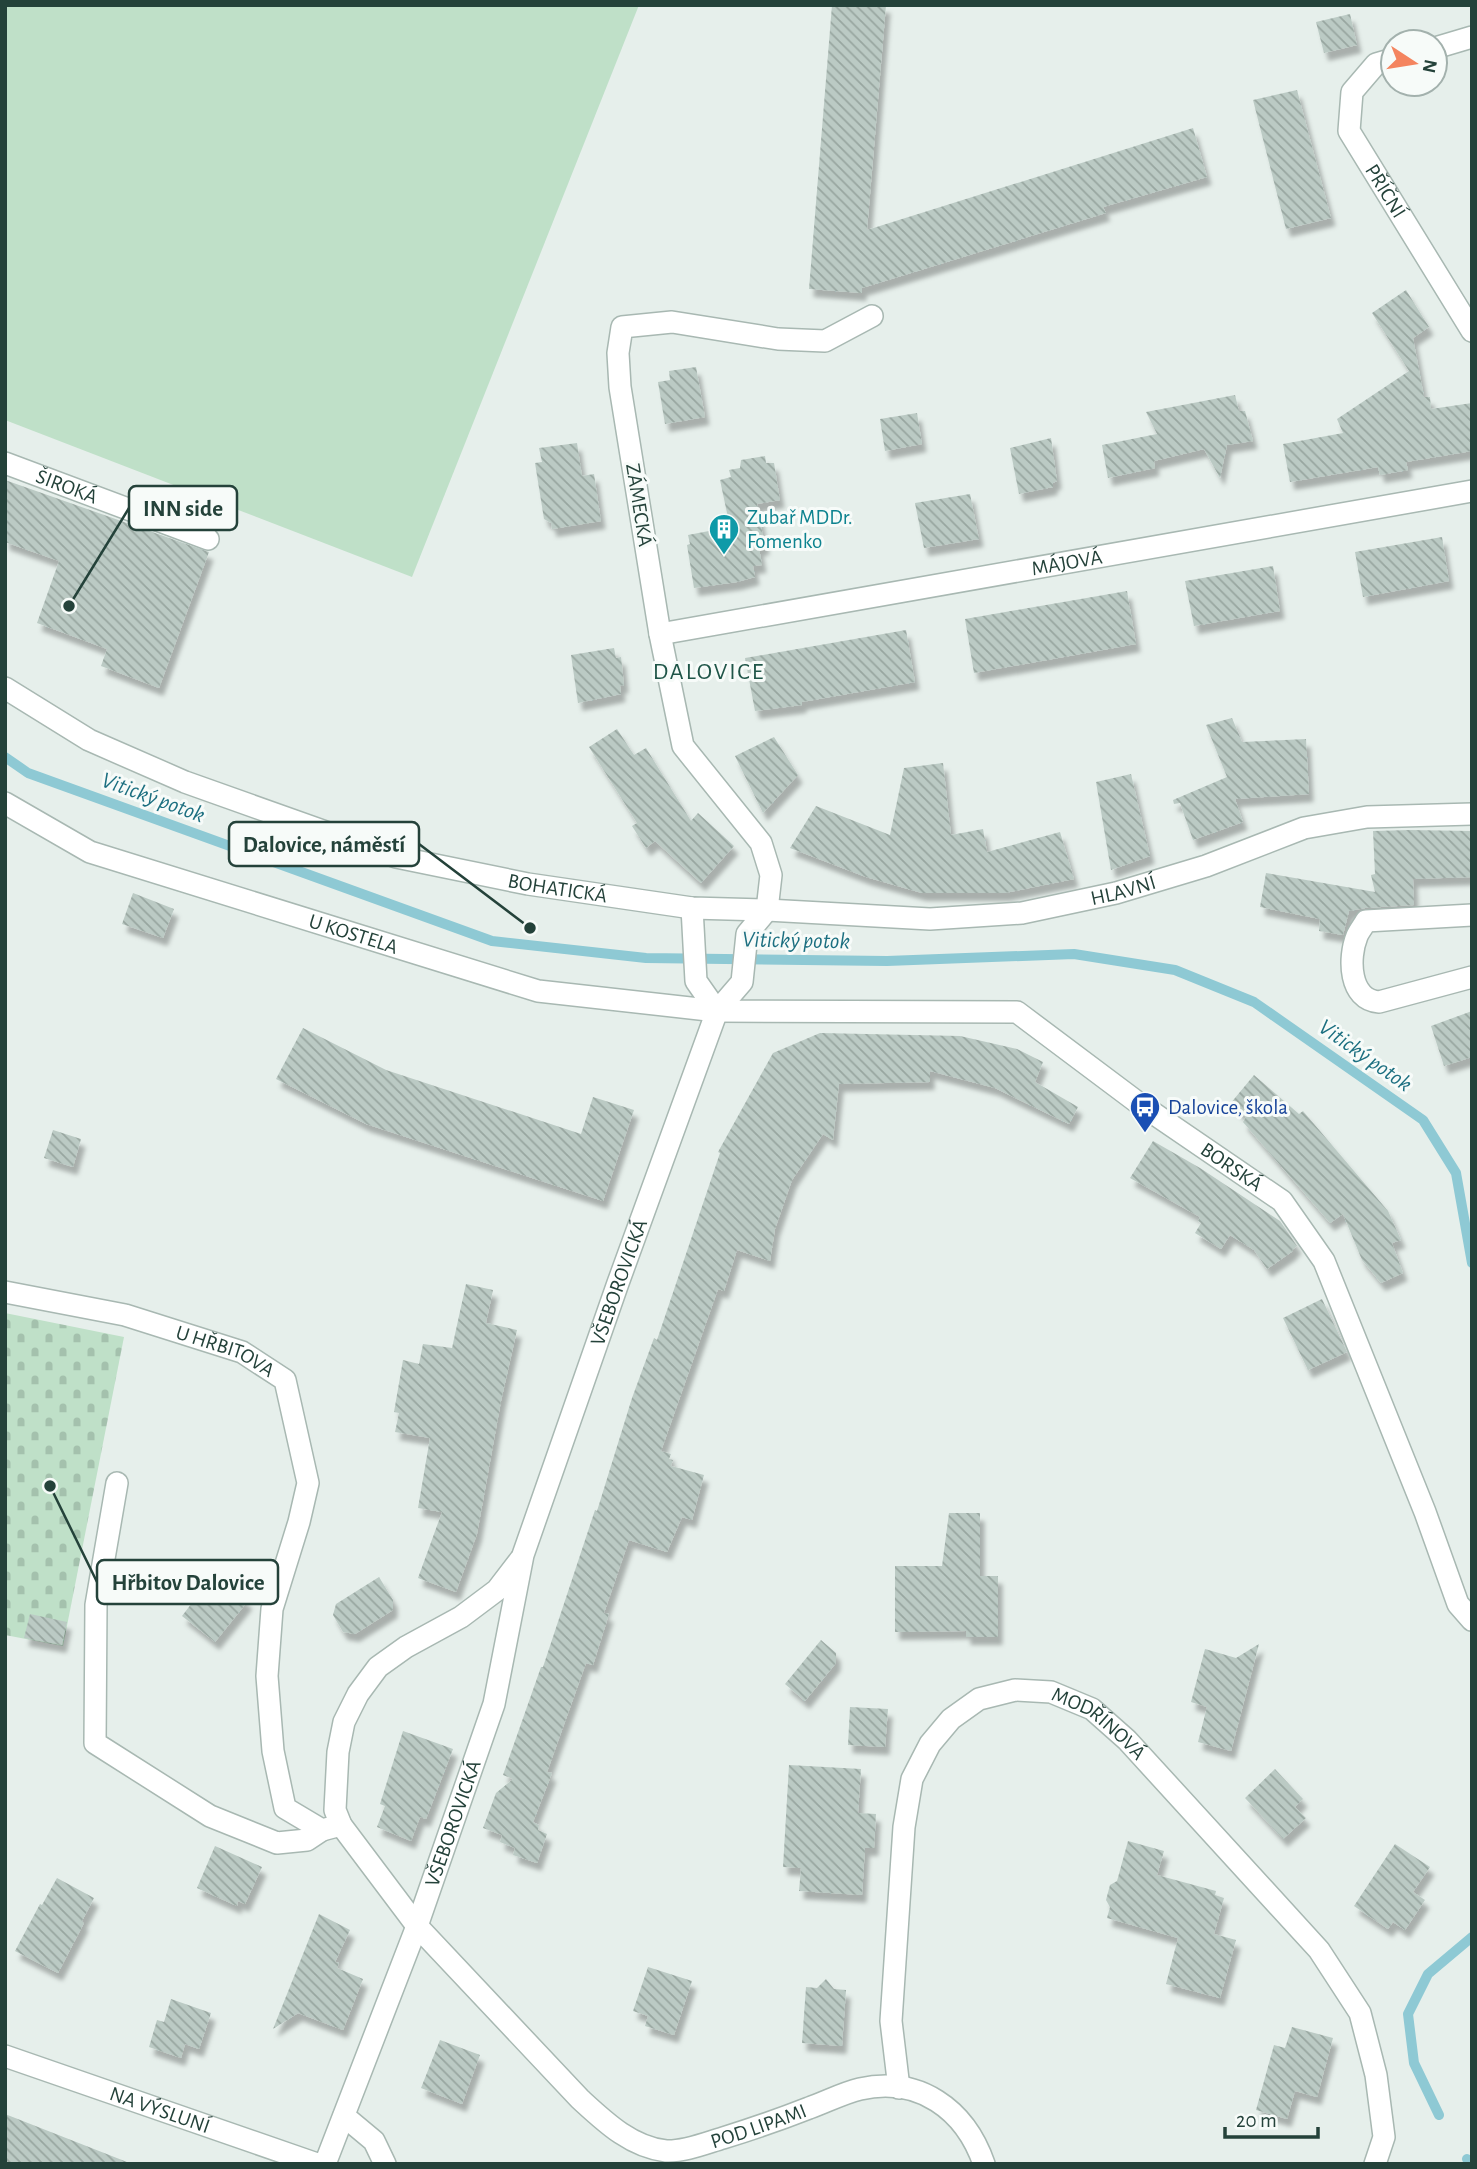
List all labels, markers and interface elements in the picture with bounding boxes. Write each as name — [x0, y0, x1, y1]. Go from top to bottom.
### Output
north arrow — [1379, 28, 1449, 98]
text: N — [1418, 58, 1440, 75]
street label: PŘÍČNÍ — [1361, 160, 1412, 222]
street label: ZÁMECKÁ — [622, 462, 658, 548]
street label: ŠIROKÁ — [33, 463, 101, 507]
callout: INN side — [129, 486, 237, 530]
text: INN side — [143, 498, 223, 521]
place label: Zubař MDDr. Fomenko — [747, 507, 853, 552]
building icon: Zubař MDDr. Fomenko — [707, 512, 741, 556]
street label: MÁJOVÁ — [1030, 544, 1104, 579]
district label: DALOVICE — [653, 660, 765, 684]
water label: Vitický potok — [98, 769, 208, 827]
callout: Dalovice, náměstí — [229, 822, 419, 866]
text: Dalovice, náměstí — [243, 834, 406, 857]
street label: HLAVNÍ — [1088, 869, 1158, 909]
street label: BOHATICKÁ — [506, 870, 609, 906]
street label: U KOSTELA — [307, 910, 400, 957]
water label: Vitický potok — [742, 929, 851, 953]
water label: Vitický potok — [1314, 1016, 1416, 1097]
bus stop icon: Dalovice, škola — [1128, 1090, 1162, 1134]
place label: Dalovice, škola — [1168, 1097, 1288, 1118]
street label: BORSKÁ — [1197, 1138, 1268, 1195]
street label: VŠEBOROVICKÁ — [587, 1216, 651, 1348]
street label: U HŘBITOVA — [173, 1321, 279, 1381]
callout: Hřbitov Dalovice — [97, 1560, 278, 1604]
text: Hřbitov Dalovice — [111, 1572, 265, 1595]
street label: MODŘÍNOVÁ — [1049, 1683, 1151, 1764]
street label: VŠEBOROVICKÁ — [421, 1757, 484, 1889]
street label: NA VÝSLUNÍ — [107, 2083, 214, 2137]
scale bar — [1225, 2096, 1318, 2140]
street label: POD LIPAMI — [708, 2100, 809, 2152]
text: 20 m — [1236, 2110, 1277, 2131]

